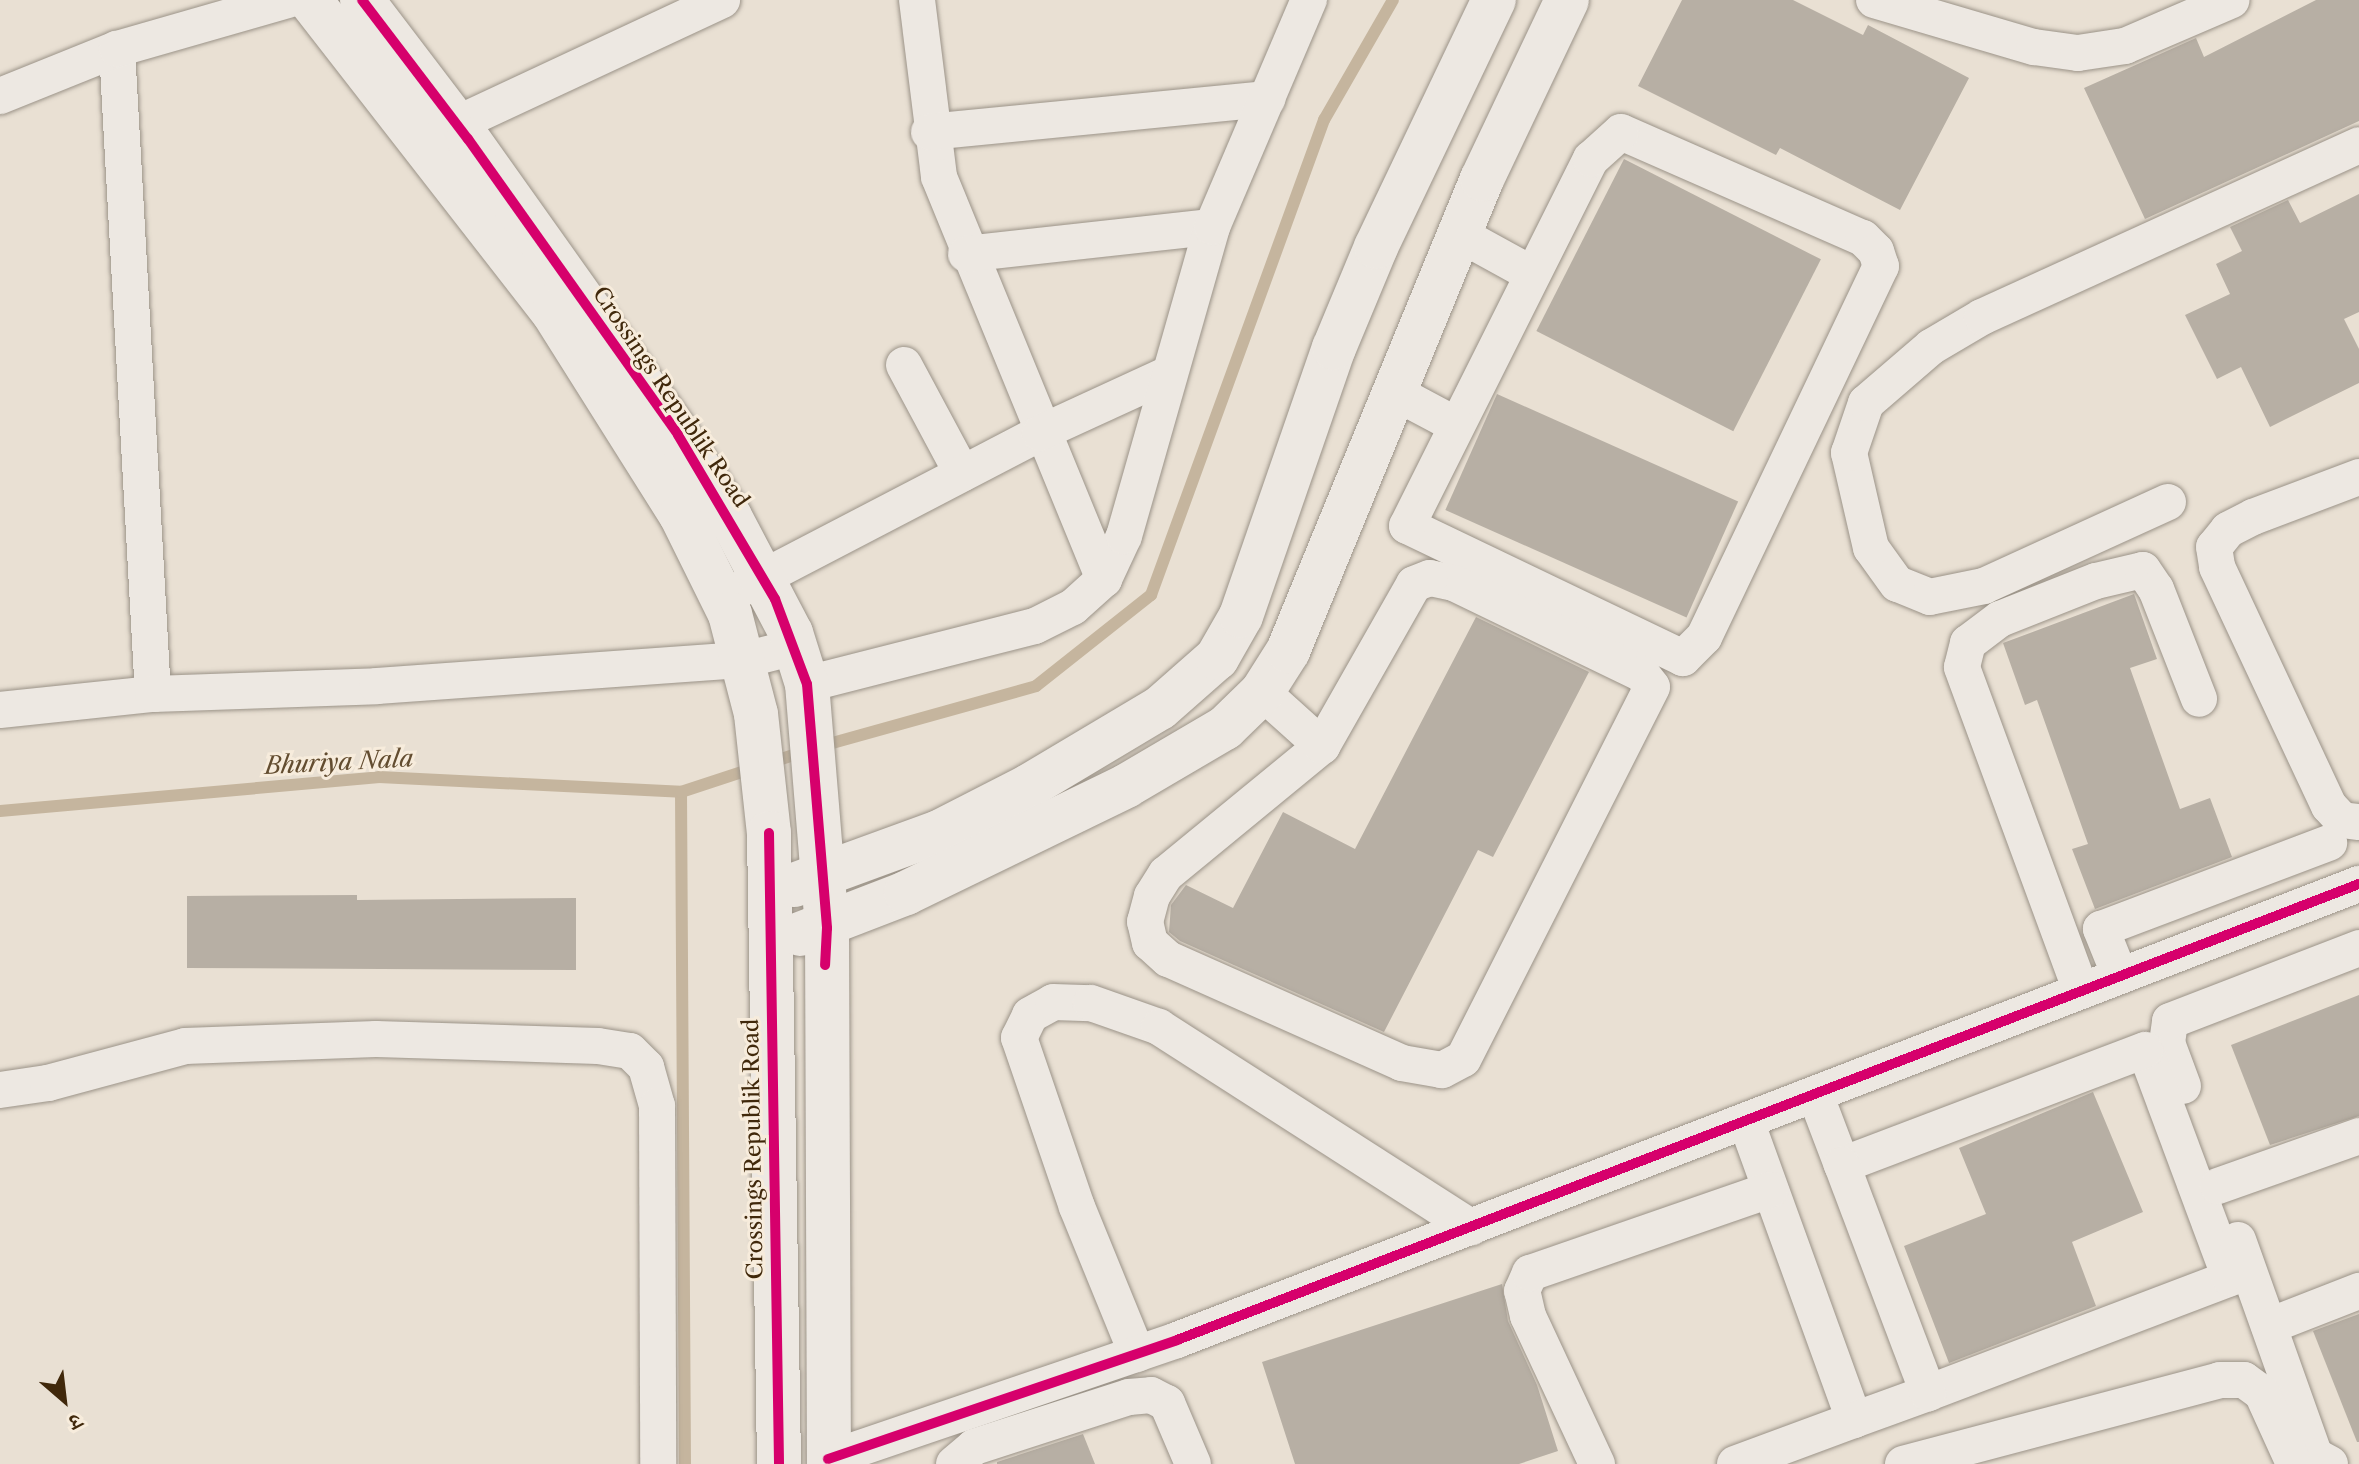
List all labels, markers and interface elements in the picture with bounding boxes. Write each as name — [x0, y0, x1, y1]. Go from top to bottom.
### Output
street label: Crossings Republik Road — [587, 281, 755, 513]
water label: Bhuriya Nala — [264, 744, 414, 780]
street label: Crossings Republik Road — [738, 1018, 768, 1280]
north arrow — [24, 1360, 104, 1440]
text: उ — [64, 1407, 87, 1436]

